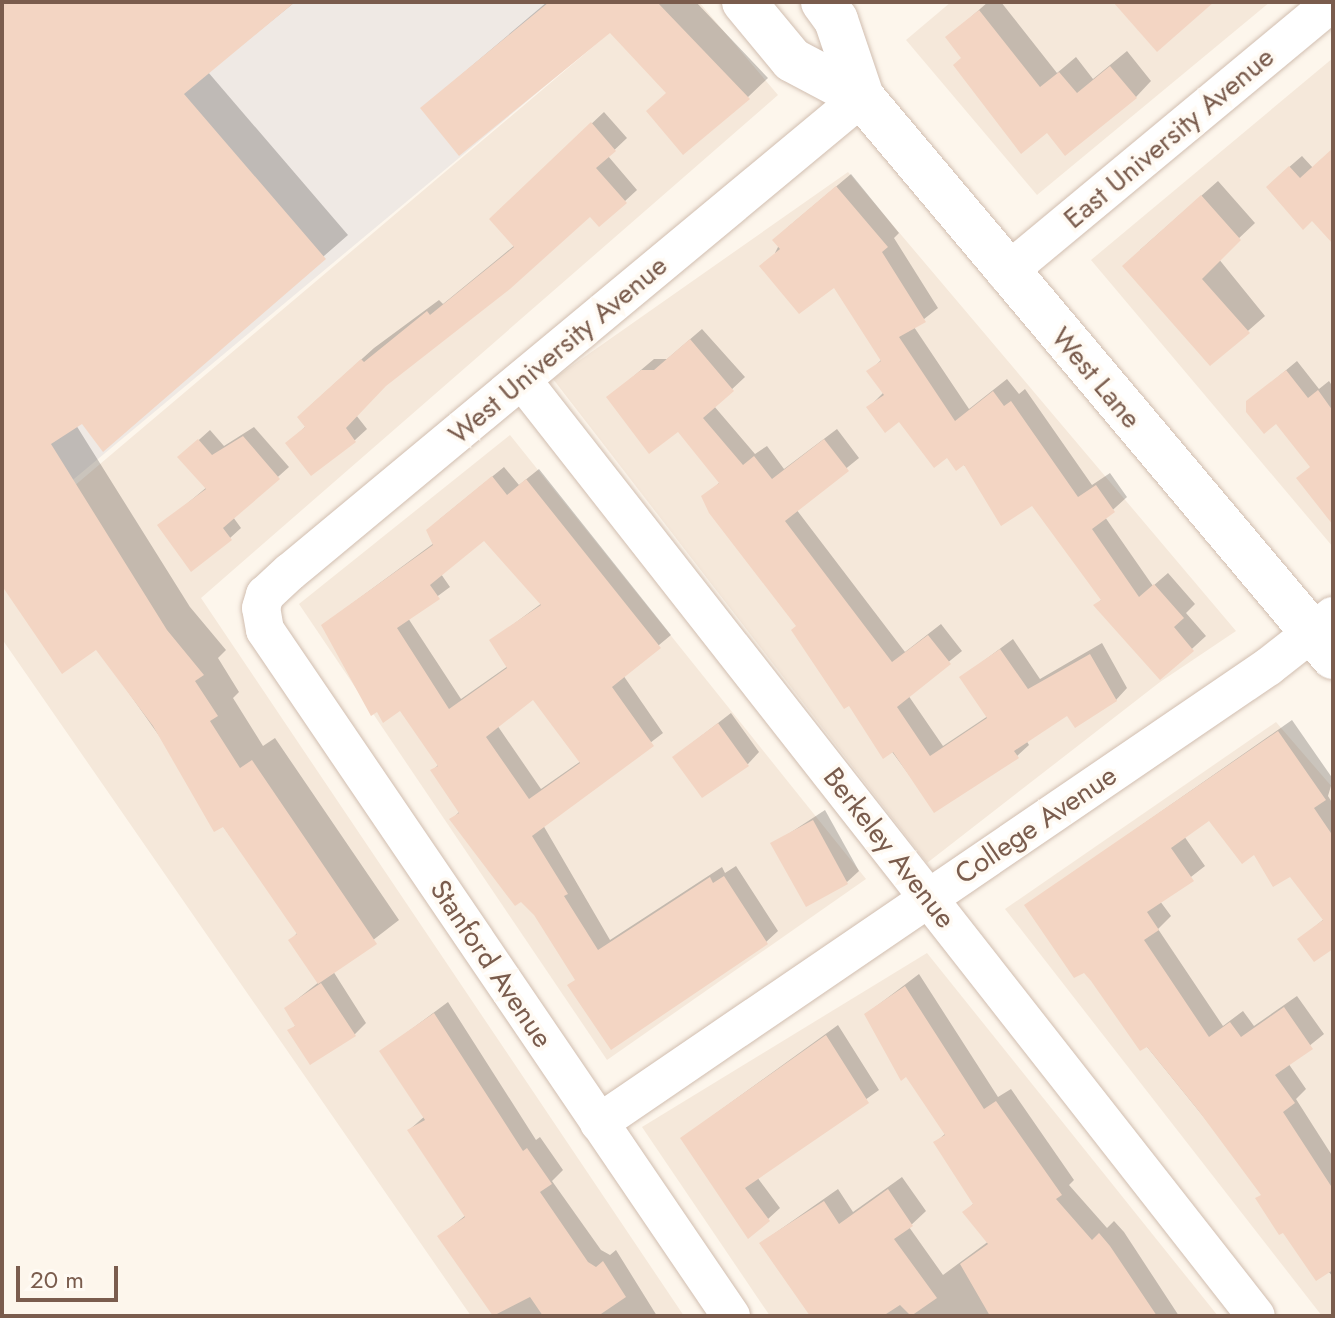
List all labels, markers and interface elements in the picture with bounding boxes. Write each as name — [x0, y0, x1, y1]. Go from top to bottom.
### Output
street label: East University Avenue — [1057, 40, 1281, 236]
street label: West University Avenue — [442, 249, 674, 451]
street label: West Lane — [1044, 321, 1148, 435]
street label: College Avenue — [949, 759, 1123, 891]
street label: Berkeley Avenue — [816, 761, 962, 935]
street label: Stanford Avenue — [423, 874, 559, 1054]
scale bar — [20, 1250, 122, 1300]
text: 20 m — [30, 1262, 84, 1297]

